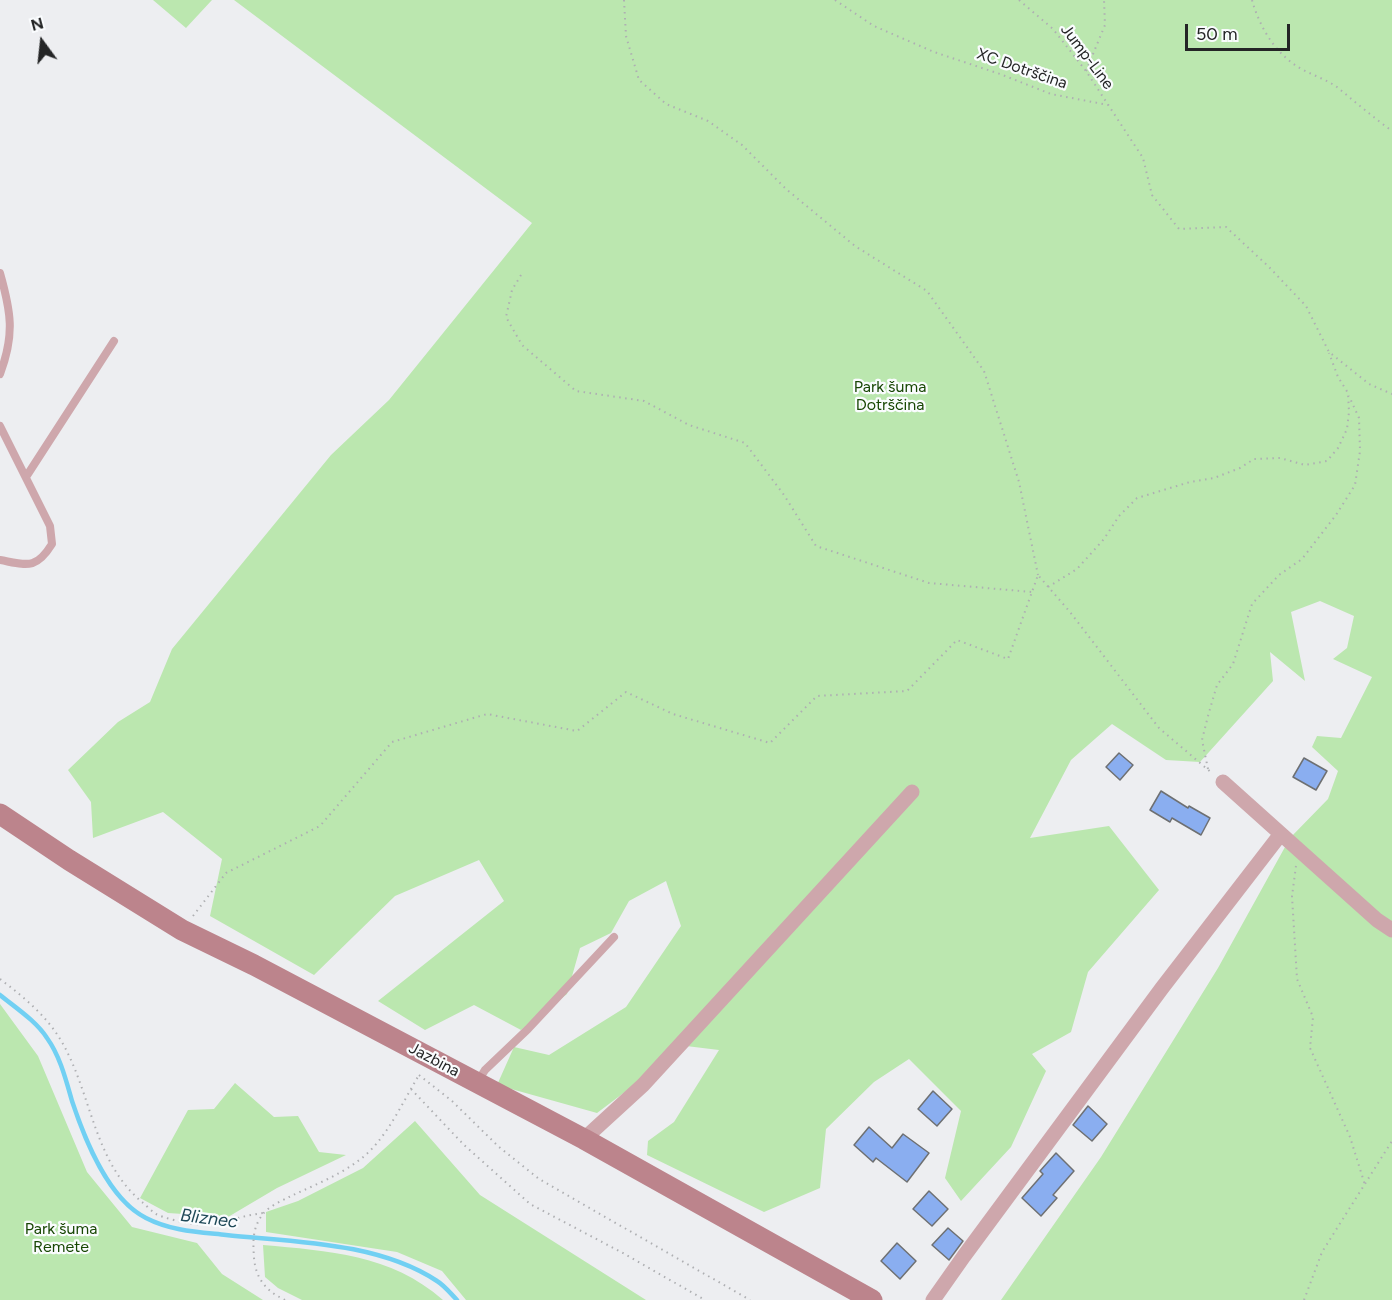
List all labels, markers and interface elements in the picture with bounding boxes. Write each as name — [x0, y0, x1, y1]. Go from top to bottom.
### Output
north arrow — [12, 12, 72, 72]
scale bar — [1188, 12, 1293, 50]
text: N — [29, 13, 46, 35]
street label: Jump-Line — [1056, 21, 1118, 93]
text: 50 m — [1196, 23, 1238, 45]
street label: XC Dotrščina — [974, 45, 1070, 93]
park label: Park šuma Dotrščina — [854, 377, 926, 415]
street label: Jazbina — [405, 1039, 463, 1081]
water label: Bliznec — [179, 1205, 239, 1233]
park label: Park šuma Remete — [25, 1219, 97, 1257]

